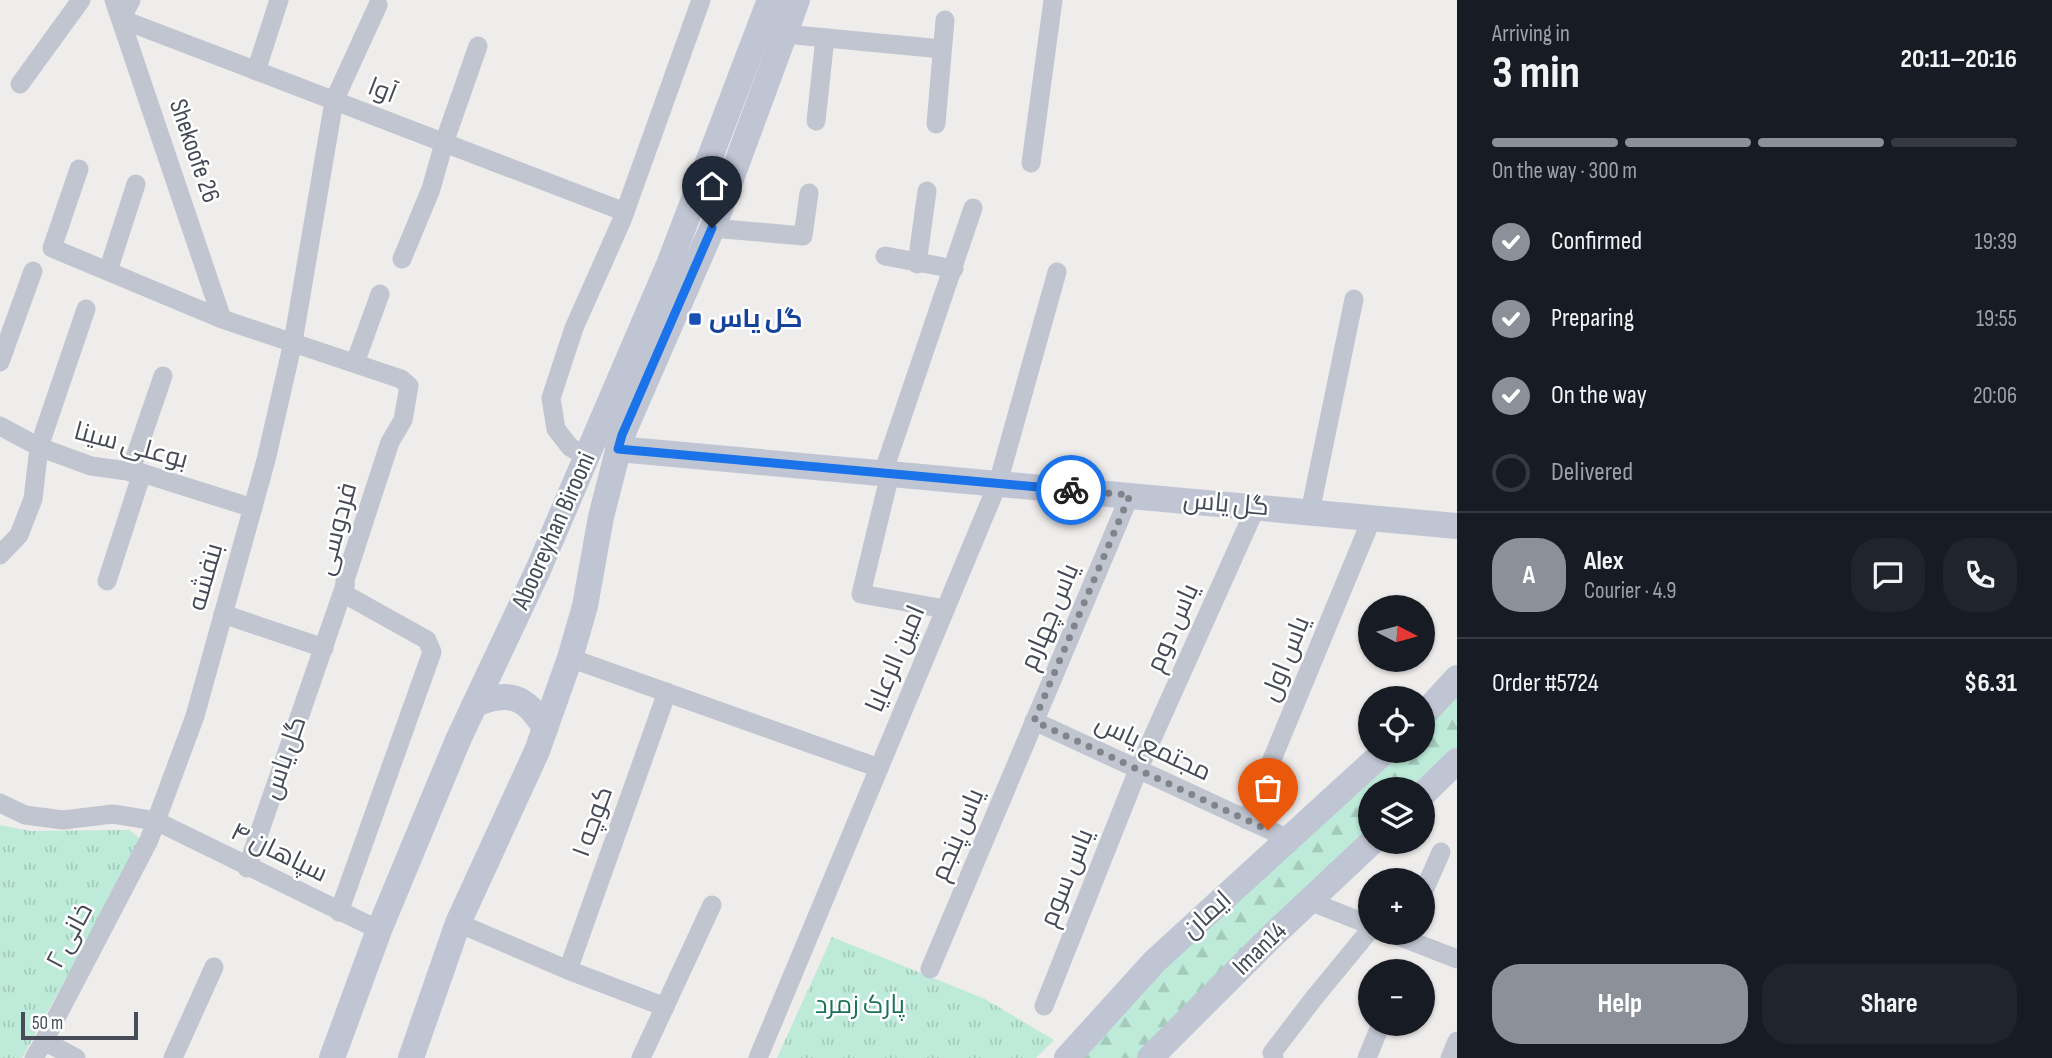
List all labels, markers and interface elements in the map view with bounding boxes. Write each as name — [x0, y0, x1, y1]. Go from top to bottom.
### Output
text: Arriving in — [1492, 20, 1570, 48]
text: 20:11–20:16 — [1901, 44, 2017, 75]
text: 3 min — [1492, 46, 1580, 101]
street label: آوا — [363, 71, 401, 111]
street label: Shekoofe 26 — [162, 95, 226, 207]
pin — [682, 156, 742, 228]
text: On the way · 300 m — [1492, 157, 1637, 185]
icon: home — [693, 167, 731, 205]
icon: check — [1492, 223, 1530, 261]
text: Confirmed — [1551, 226, 1642, 257]
text: 19:39 — [1975, 228, 2017, 256]
icon: check — [1492, 300, 1530, 338]
text: Preparing — [1551, 303, 1634, 334]
place label: گل یاس — [709, 304, 803, 335]
text: 19:55 — [1976, 305, 2017, 333]
marker: گل یاس — [687, 311, 703, 327]
icon: check — [1492, 377, 1530, 415]
text: On the way — [1551, 380, 1647, 411]
text: 20:06 — [1973, 382, 2017, 410]
street label: بوعلی سینا — [71, 416, 191, 476]
street label: Abooreyhan Birooni — [505, 448, 602, 615]
courier — [1036, 455, 1106, 525]
text: Delivered — [1551, 457, 1633, 488]
icon: bike — [1052, 471, 1090, 509]
street label: فردوسی — [310, 479, 364, 579]
street label: گل یاس — [1182, 485, 1270, 523]
button: chat — [1851, 538, 1925, 612]
button: phone — [1943, 538, 2017, 612]
street label: بنفشه — [182, 540, 230, 614]
text: Alex — [1584, 546, 1624, 577]
street label: یاس چهارم — [1014, 559, 1087, 675]
text: A — [1523, 560, 1535, 591]
text: Courier · 4.9 — [1584, 577, 1676, 605]
street label: یاس دوم — [1140, 579, 1207, 677]
north arrow — [1358, 595, 1435, 672]
map controls — [1358, 595, 1435, 1036]
street label: امین الرعایا — [860, 601, 932, 717]
street label: یاس اول — [1255, 612, 1317, 706]
text: Order #5724 — [1492, 668, 1599, 699]
text: $6.31 — [1964, 668, 2017, 699]
button: locate — [1358, 686, 1435, 763]
street label: مجتمع یاس — [1090, 708, 1216, 788]
street label: گل یاس — [256, 712, 314, 804]
pin — [1238, 758, 1298, 830]
icon: bag — [1249, 769, 1287, 807]
button: layers — [1358, 777, 1435, 854]
street label: کوچه ۱ — [566, 782, 620, 862]
street label: یاس پنجم — [925, 784, 992, 886]
street label: سپاهان ۴ — [226, 816, 332, 890]
street label: یاس سوم — [1033, 824, 1102, 932]
button: + — [1358, 868, 1435, 945]
street label: ایمان — [1176, 885, 1238, 945]
street label: خانی ۲ — [40, 898, 100, 974]
street label: Iman14 — [1227, 916, 1294, 982]
button: − — [1358, 959, 1435, 1036]
button: Help — [1492, 964, 1748, 1044]
button: Share — [1762, 964, 2017, 1044]
park label: پارک زمرد — [815, 990, 905, 1021]
scale bar — [21, 1009, 138, 1041]
text: 50 m — [32, 1012, 63, 1035]

